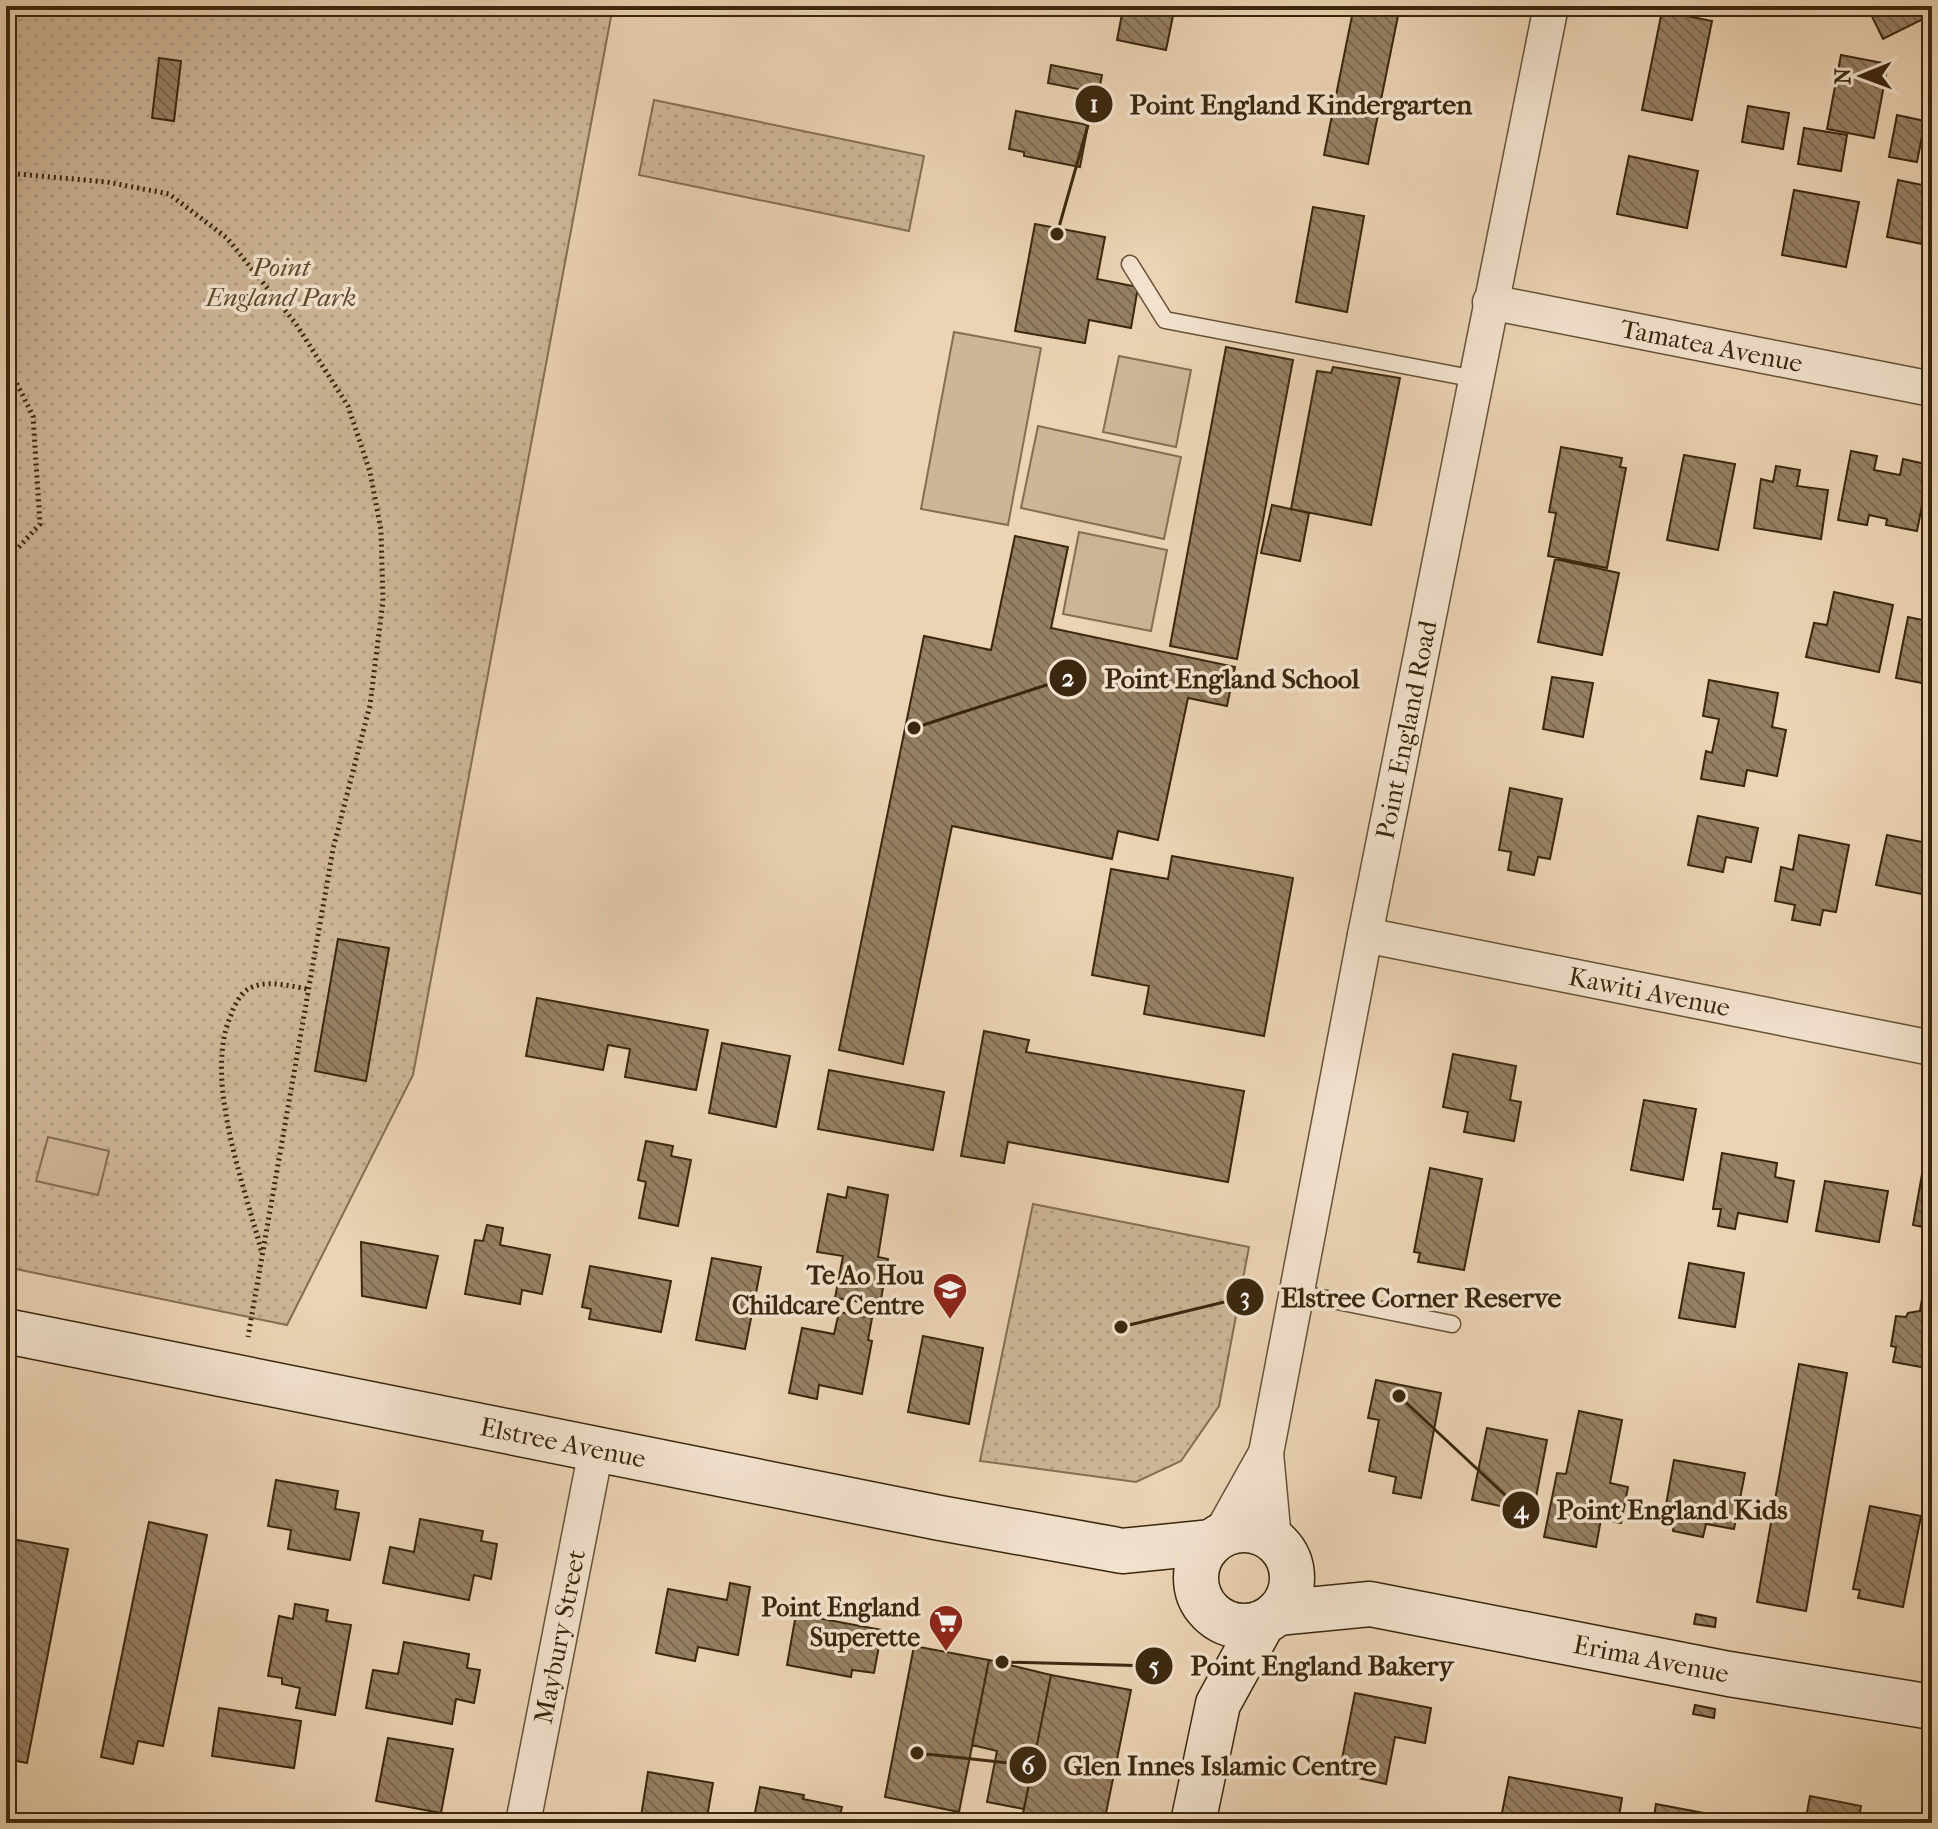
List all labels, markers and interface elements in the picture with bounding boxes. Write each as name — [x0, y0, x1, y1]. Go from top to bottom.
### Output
north arrow — [1822, 36, 1902, 116]
text: N — [1830, 67, 1856, 85]
callout: Point England Kindergarten — [1074, 78, 1489, 130]
text: Point England Kindergarten — [1130, 88, 1473, 121]
text: 1 — [1090, 90, 1098, 118]
park label: Point England Park — [204, 252, 356, 313]
street label: Tamatea Avenue — [1618, 313, 1805, 379]
street label: Point England Road — [1370, 617, 1444, 842]
callout: Point England School — [1048, 652, 1375, 704]
text: Point England School — [1104, 662, 1360, 695]
text: 2 — [1062, 664, 1074, 692]
street label: Kawiti Avenue — [1566, 961, 1733, 1023]
place label: Te Ao Hou Childcare Centre — [732, 1260, 924, 1321]
school or university icon: Te Ao Hou Childcare Centre — [931, 1271, 969, 1321]
callout: Elstree Corner Reserve — [1225, 1271, 1577, 1323]
text: Elstree Corner Reserve — [1281, 1281, 1561, 1314]
text: 3 — [1240, 1283, 1250, 1311]
street label: Elstree Avenue — [477, 1411, 648, 1475]
callout: Point England Kids — [1501, 1484, 1803, 1536]
text: Point England Kids — [1557, 1493, 1788, 1526]
text: 4 — [1513, 1496, 1530, 1525]
street label: Maybury Street — [528, 1546, 592, 1726]
place label: Point England Superette — [761, 1592, 921, 1653]
supermarket icon: Point England Superette — [927, 1603, 965, 1653]
street label: Erima Avenue — [1571, 1629, 1732, 1690]
callout: Point England Bakery — [1134, 1640, 1469, 1692]
text: Point England Bakery — [1191, 1649, 1455, 1682]
text: 5 — [1149, 1652, 1159, 1680]
callout: Glen Innes Islamic Centre — [1008, 1739, 1393, 1791]
text: Glen Innes Islamic Centre — [1064, 1749, 1377, 1782]
text: 6 — [1022, 1752, 1036, 1780]

